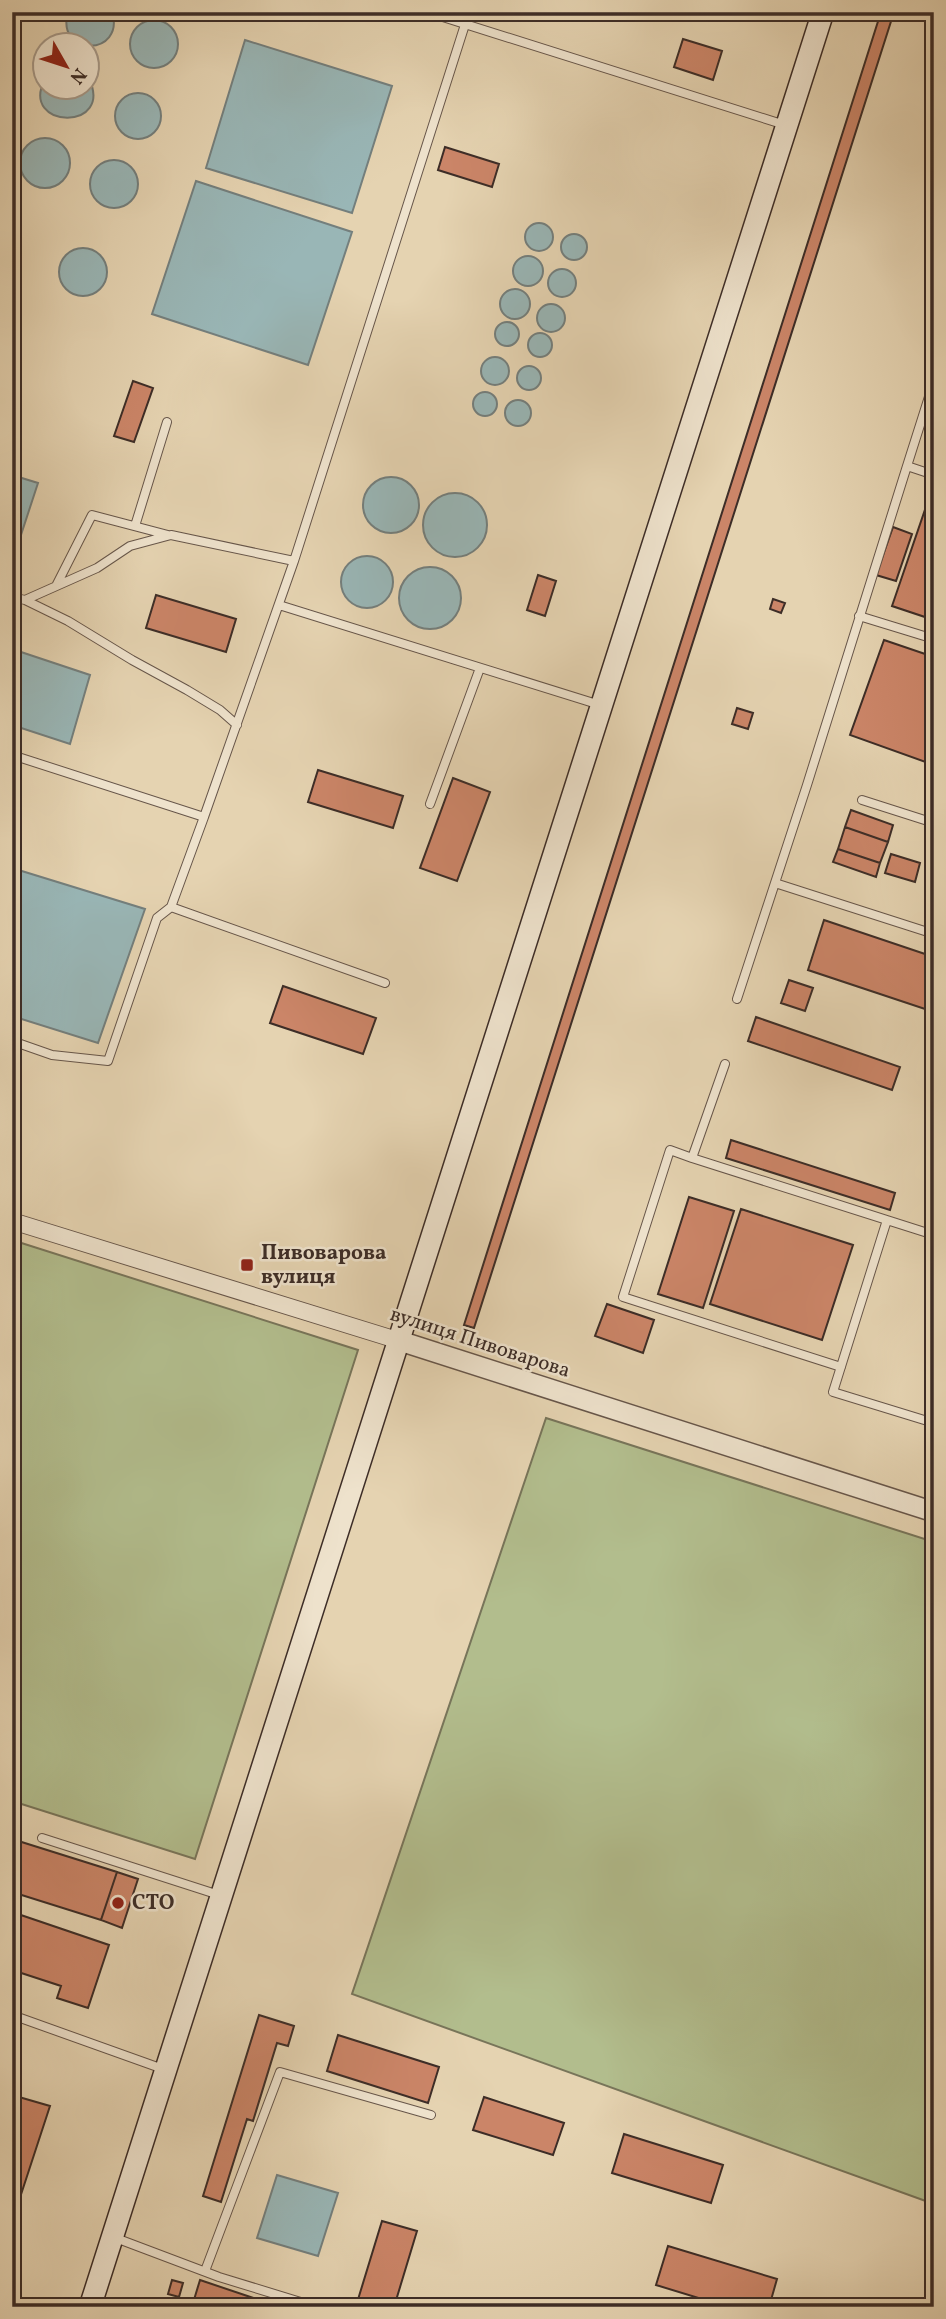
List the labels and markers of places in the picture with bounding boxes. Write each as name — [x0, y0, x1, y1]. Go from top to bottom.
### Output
place label: Пивоварова вулиця — [261, 1239, 387, 1292]
marker: Пивоварова вулиця — [239, 1257, 255, 1273]
place label: СТО — [132, 1889, 175, 1918]
marker: СТО — [110, 1895, 126, 1911]

